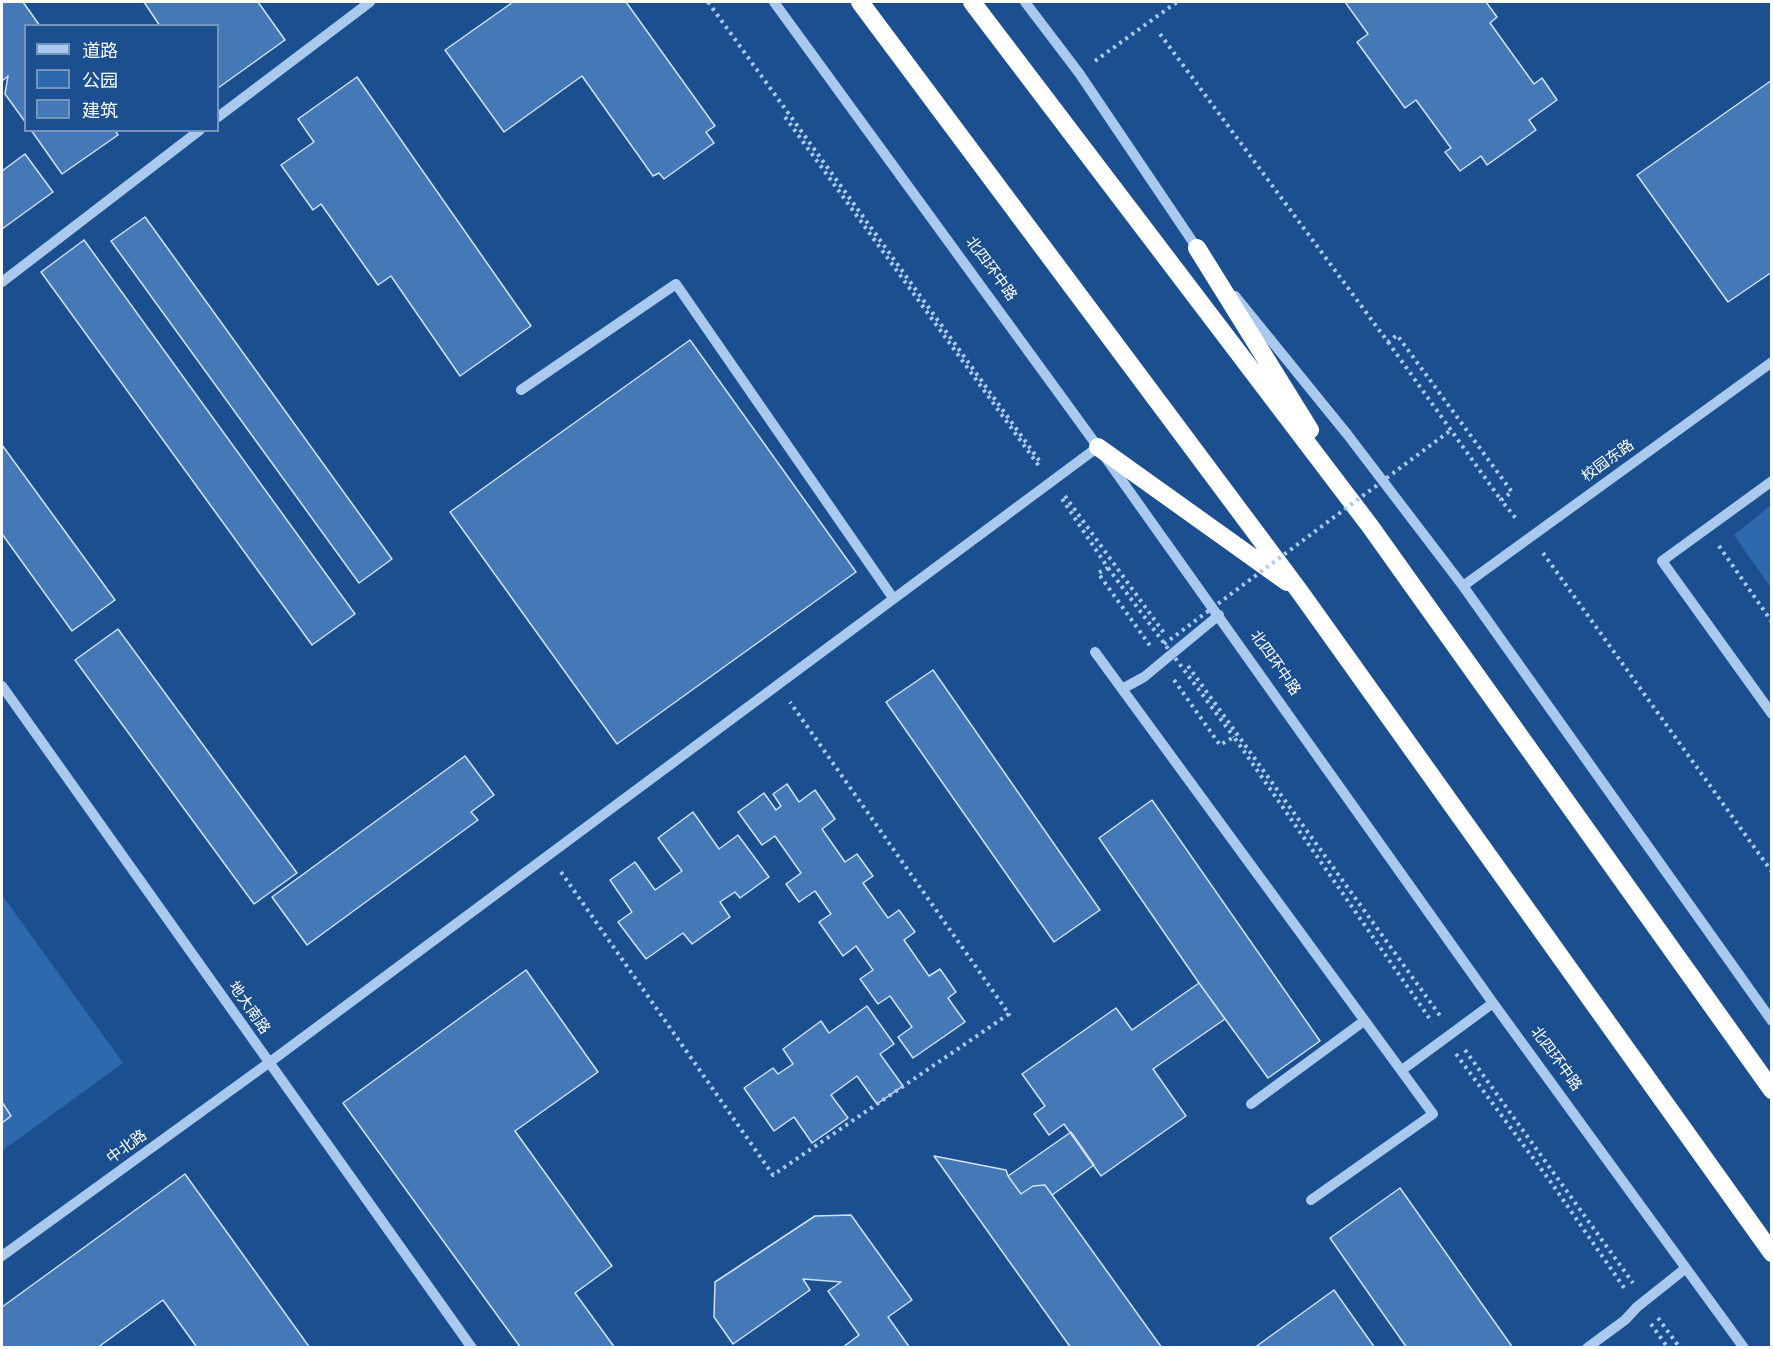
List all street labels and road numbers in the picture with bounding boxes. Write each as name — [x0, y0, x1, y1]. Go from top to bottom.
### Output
street label: 北四环中路 — [962, 233, 1020, 305]
street label: 校园东路 — [1578, 436, 1638, 486]
street label: 北四环中路 — [1246, 627, 1304, 699]
street label: 地大南路 — [224, 978, 274, 1038]
street label: 北四环中路 — [1527, 1023, 1585, 1095]
street label: 中北路 — [104, 1126, 150, 1168]

